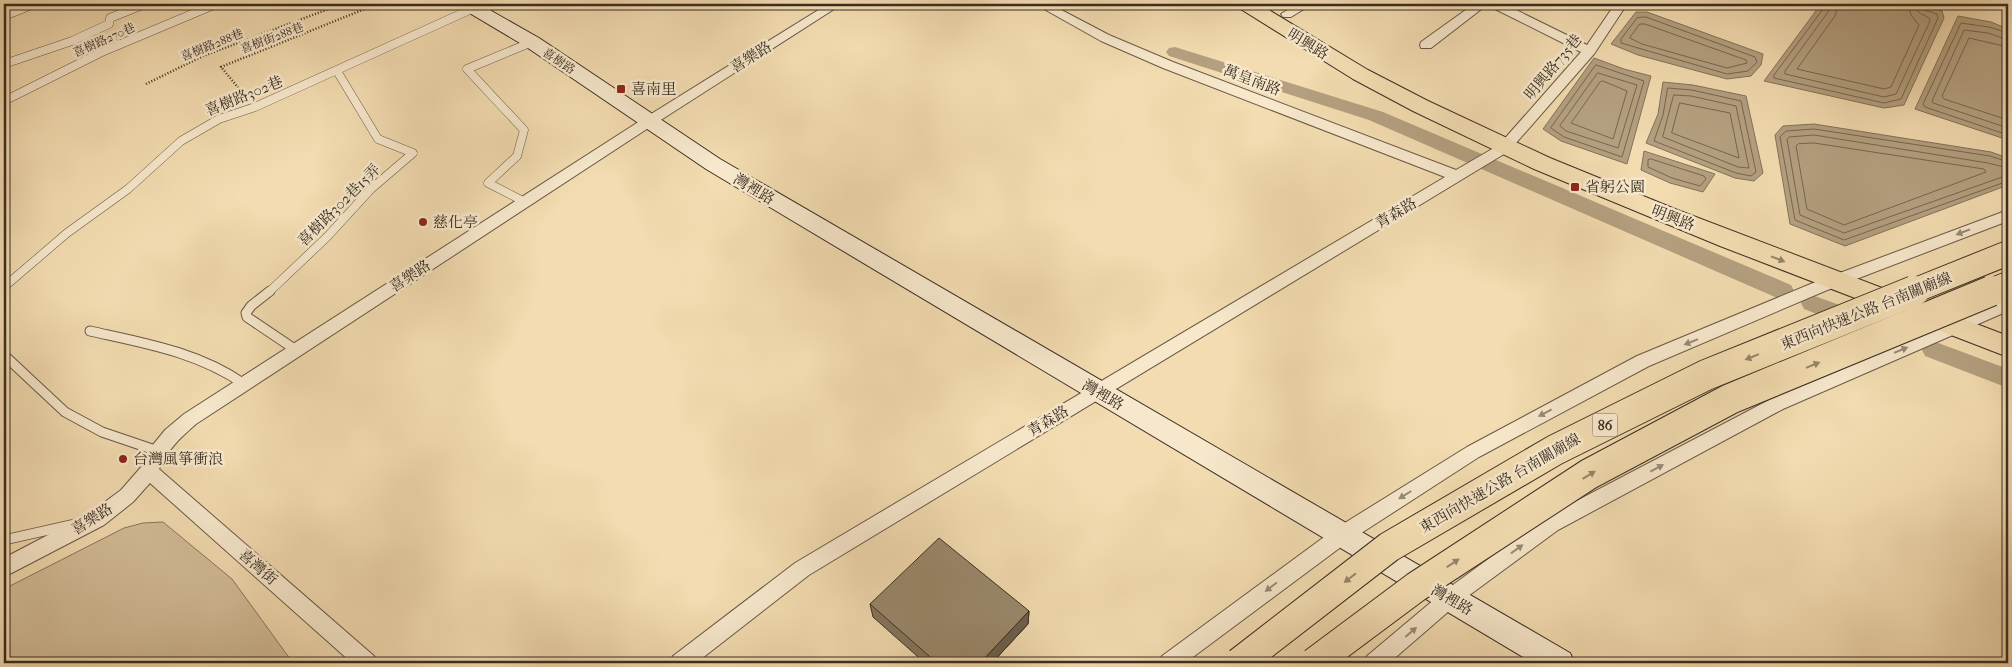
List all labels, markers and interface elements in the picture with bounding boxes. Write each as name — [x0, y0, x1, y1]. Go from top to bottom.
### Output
street label: 喜樹路270巷 — [71, 20, 137, 60]
street label: 喜樹街288巷 — [239, 20, 305, 56]
street label: 明興路 — [1284, 25, 1332, 63]
street label: 喜樹路288巷 — [179, 26, 245, 64]
street label: 明興路735巷 — [1520, 31, 1586, 103]
street label: 喜樂路 — [727, 37, 775, 77]
street label: 喜樹路 — [540, 45, 578, 77]
street label: 萬皇南路 — [1221, 61, 1283, 99]
street label: 喜樹路302巷 — [203, 72, 285, 120]
place label: 喜南里 — [631, 80, 676, 98]
marker: 喜南里 — [615, 83, 627, 95]
street label: 喜樹路302巷15弄 — [294, 160, 384, 250]
street label: 灣裡路 — [730, 170, 778, 208]
place label: 省躬公園 — [1585, 178, 1645, 196]
marker: 省躬公園 — [1569, 181, 1581, 193]
street label: 青森路 — [1372, 194, 1420, 232]
street label: 明興路 — [1649, 202, 1697, 234]
place label: 慈化亭 — [433, 213, 478, 231]
marker: 慈化亭 — [417, 216, 429, 228]
one-way arrow — [1956, 229, 1970, 237]
one-way arrow — [1771, 255, 1785, 263]
street label: 喜樂路 — [386, 256, 434, 296]
street label: 東西向快速公路 台南關廟線 — [1778, 268, 1954, 354]
one-way arrow — [1684, 338, 1698, 346]
one-way arrow — [1893, 346, 1908, 353]
one-way arrow — [1745, 353, 1759, 361]
one-way arrow — [1806, 360, 1820, 368]
street label: 灣裡路 — [1079, 376, 1127, 414]
street label: 青森路 — [1024, 402, 1072, 440]
one-way arrow — [1538, 409, 1553, 417]
road number: 86 — [1592, 414, 1618, 436]
street label: 東西向快速公路 台南關廟線 — [1416, 429, 1584, 537]
place label: 台灣風箏衝浪 — [133, 450, 223, 468]
marker: 台灣風箏衝浪 — [117, 453, 129, 465]
one-way arrow — [1650, 464, 1664, 472]
one-way arrow — [1583, 470, 1596, 479]
one-way arrow — [1398, 490, 1412, 500]
street label: 喜樂路 — [68, 499, 116, 539]
one-way arrow — [1510, 544, 1524, 554]
street label: 喜灣街 — [235, 545, 281, 589]
one-way arrow — [1446, 558, 1459, 568]
one-way arrow — [1344, 572, 1357, 583]
street label: 灣裡路 — [1428, 581, 1476, 619]
one-way arrow — [1264, 582, 1278, 592]
one-way arrow — [1404, 626, 1417, 637]

